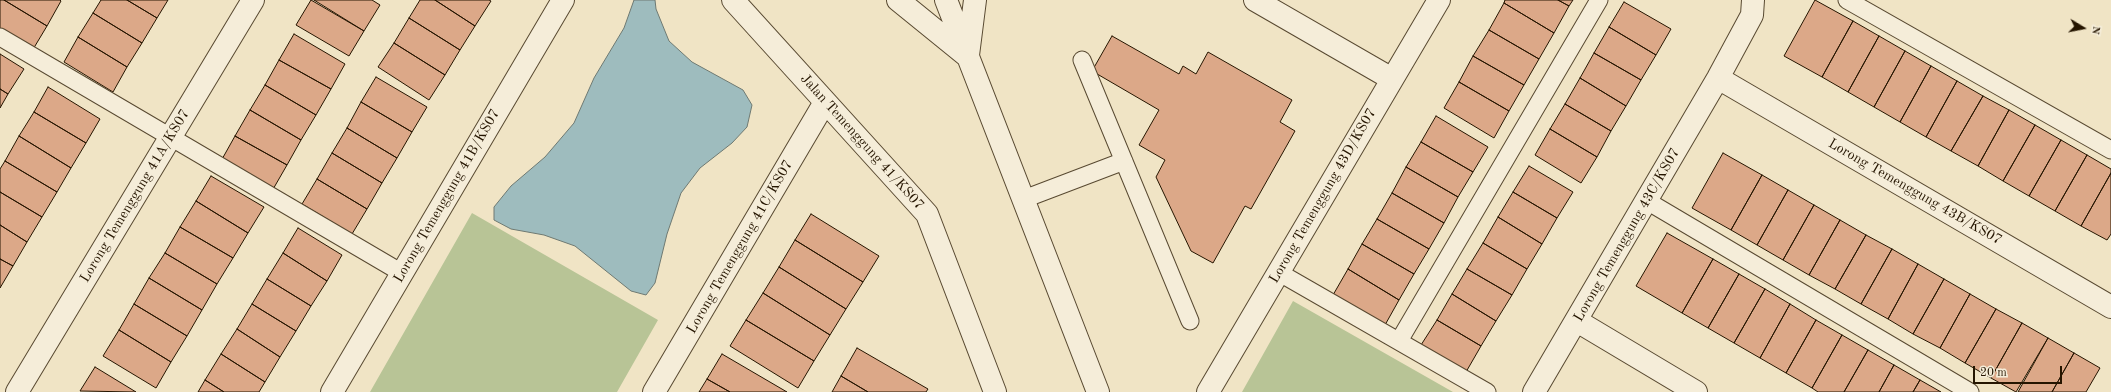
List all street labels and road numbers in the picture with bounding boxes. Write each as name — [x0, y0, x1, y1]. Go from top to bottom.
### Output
street label: Jalan Temenggung 41/KS07 — [797, 71, 927, 213]
street label: Lorong Temenggung 41A/KS07 — [77, 106, 193, 286]
street label: Lorong Temenggung 41B/KS07 — [390, 106, 504, 286]
street label: Lorong Temenggung 43D/KS07 — [1266, 106, 1380, 286]
street label: Lorong Temenggung 43B/KS07 — [1825, 135, 2005, 249]
street label: Lorong Temenggung 43C/KS07 — [1570, 145, 1684, 325]
street label: Lorong Temenggung 41C/KS07 — [683, 157, 797, 337]

